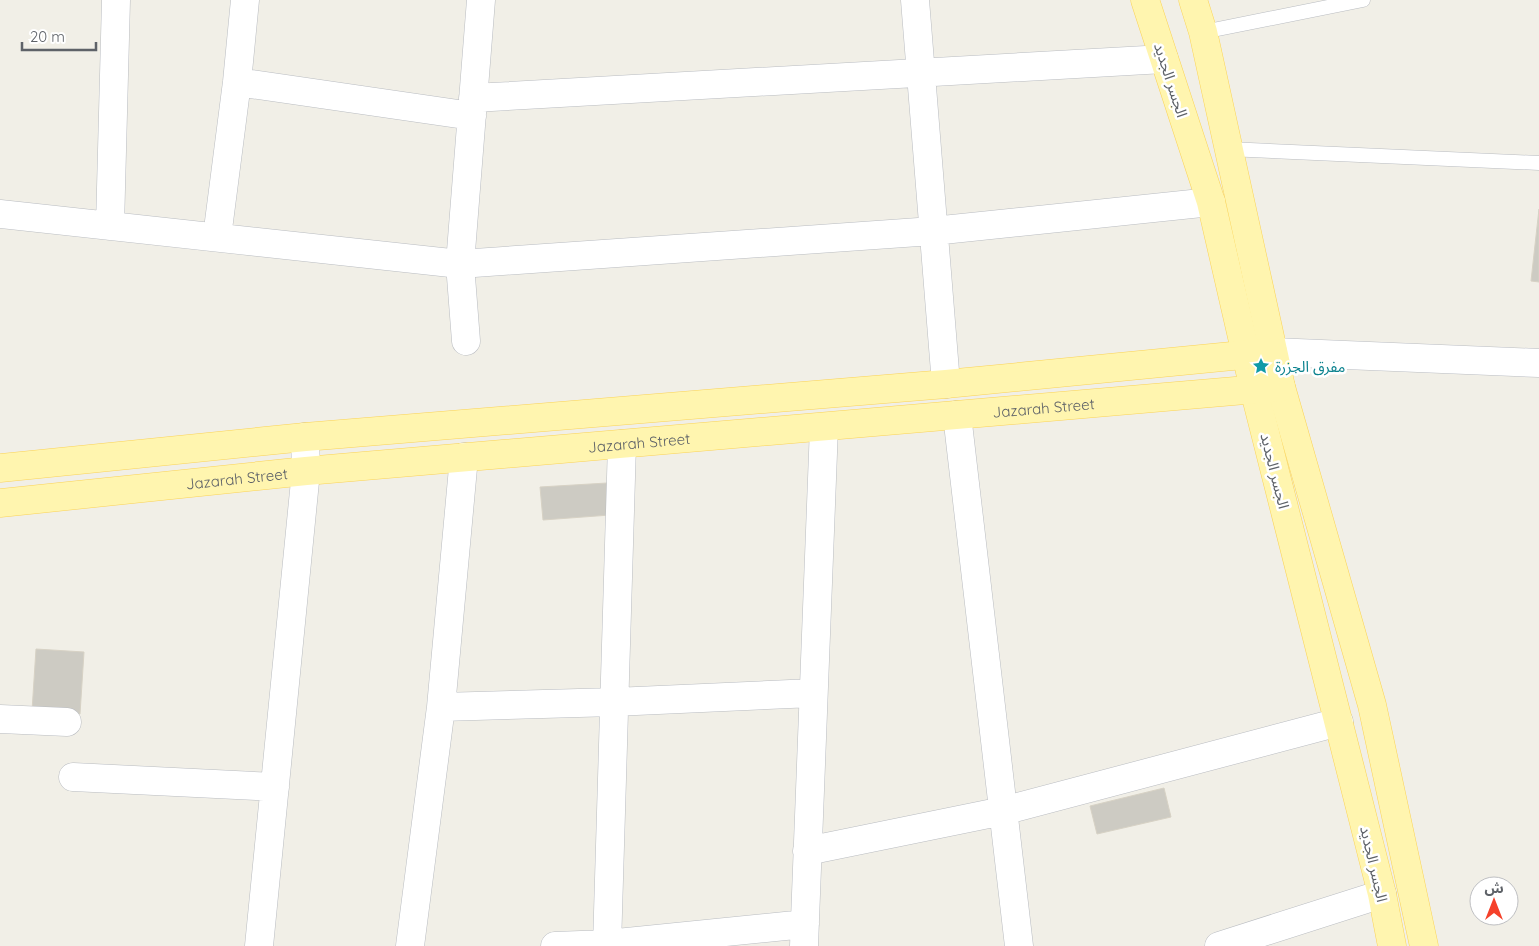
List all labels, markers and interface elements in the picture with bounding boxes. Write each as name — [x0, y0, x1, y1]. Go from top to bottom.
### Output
scale bar — [22, 20, 96, 52]
text: 20 m — [30, 27, 65, 46]
street label: الجسر الجديد — [1150, 40, 1192, 120]
place icon: مفرق الجزرة — [1251, 356, 1271, 376]
place label: مفرق الجزرة — [1275, 357, 1345, 376]
street label: Jazarah Street — [992, 394, 1095, 421]
street label: Jazarah Street — [587, 428, 691, 456]
street label: الجسر الجديد — [1256, 431, 1294, 511]
street label: Jazarah Street — [185, 463, 289, 493]
street label: الجسر الجديد — [1356, 824, 1392, 904]
north arrow — [1469, 876, 1519, 926]
text: ش — [1484, 879, 1504, 897]

